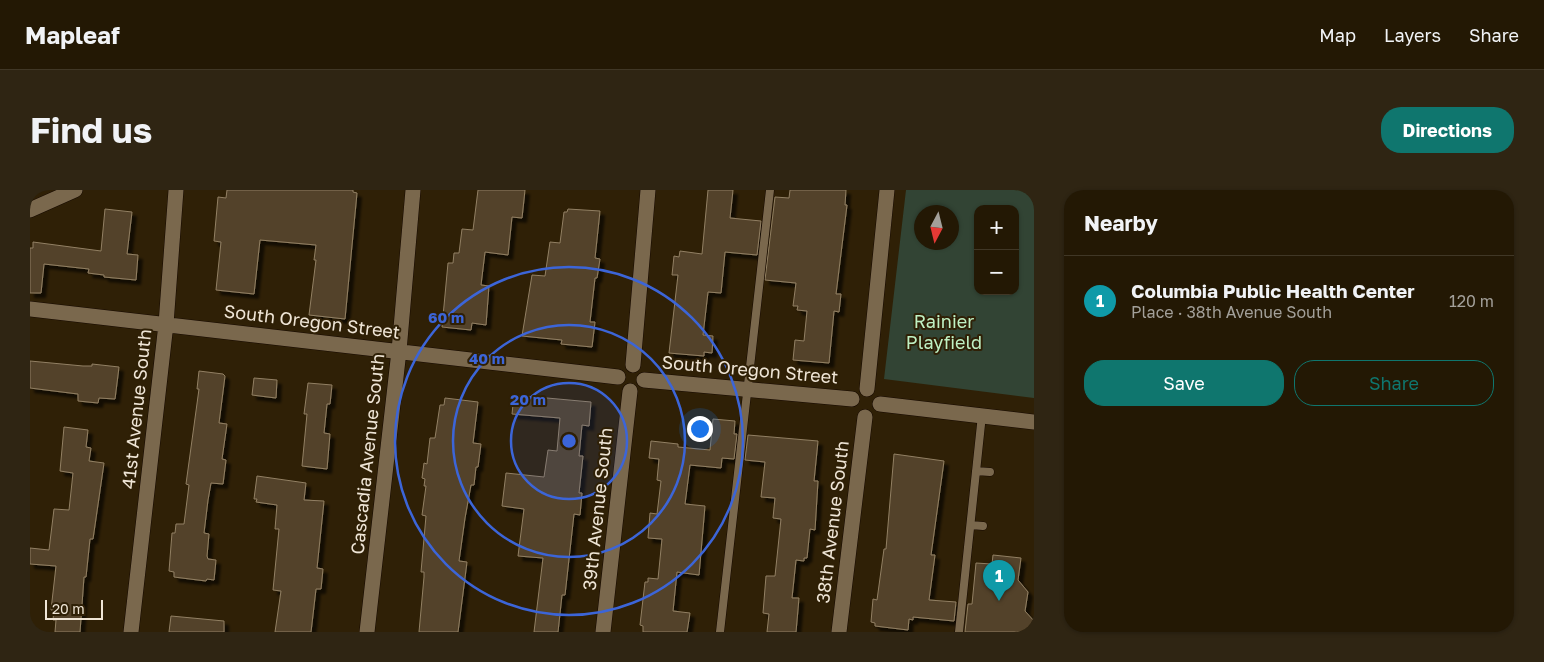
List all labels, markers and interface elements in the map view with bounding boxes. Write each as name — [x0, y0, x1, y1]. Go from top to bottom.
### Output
text: Mapleaf — [25, 20, 120, 49]
text: Map — [1319, 24, 1356, 46]
text: Layers — [1384, 24, 1441, 46]
text: Share — [1469, 24, 1519, 46]
button: Directions — [1381, 107, 1514, 153]
text: Find us — [30, 109, 152, 151]
north arrow — [914, 205, 959, 250]
map controls — [974, 205, 1019, 295]
button: + — [974, 205, 1019, 250]
text: Nearby — [1084, 210, 1158, 236]
button: − — [974, 250, 1019, 295]
text: Columbia Public Health Center — [1131, 279, 1415, 302]
text: 1 — [1096, 291, 1104, 311]
text: 120 m — [1449, 291, 1494, 311]
street label: South Oregon Street — [223, 299, 401, 343]
text: Place · 38th Avenue South — [1131, 302, 1332, 322]
text: 60 m — [428, 308, 464, 326]
park label: Rainier Playfield — [906, 310, 982, 353]
street label: 41st Avenue South — [117, 328, 155, 490]
text: 40 m — [469, 349, 505, 367]
street label: South Oregon Street — [661, 350, 839, 388]
street label: Cascadia Avenue South — [346, 352, 389, 555]
button: Save — [1084, 360, 1284, 406]
button: Share — [1294, 360, 1494, 406]
text: 20 m — [510, 390, 546, 408]
your location — [687, 416, 713, 442]
street label: 39th Avenue South — [578, 426, 617, 591]
centre of rings — [560, 432, 578, 450]
street label: 38th Avenue South — [811, 439, 853, 605]
pin: 1 — [983, 560, 1015, 601]
scale bar — [45, 597, 102, 620]
text: 20 m — [52, 600, 85, 617]

